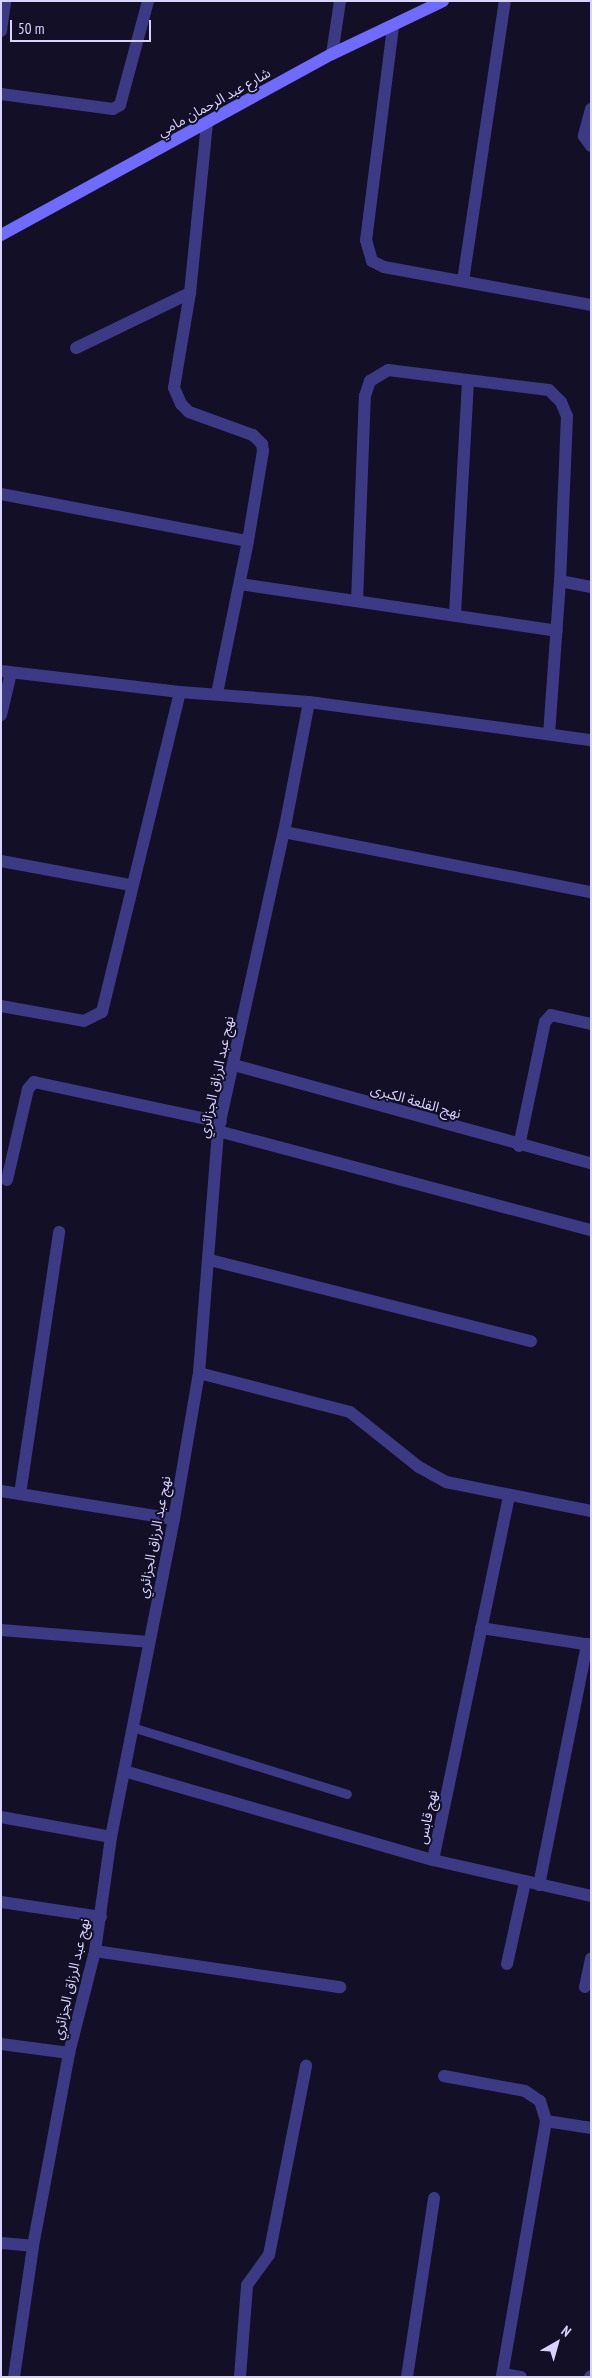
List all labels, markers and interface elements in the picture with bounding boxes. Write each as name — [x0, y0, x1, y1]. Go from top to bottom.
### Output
scale bar — [12, 10, 154, 42]
text: 50 m — [18, 19, 44, 38]
street label: شارع عبد الرحمان مامي — [155, 64, 273, 140]
street label: نهج عبد الرزاق الجزائري — [195, 1015, 237, 1139]
street label: نهج القلعة الكبرى — [369, 1080, 463, 1122]
street label: نهج عبد الرزاق الجزائري — [134, 1475, 174, 1599]
street label: نهج قابس — [413, 1788, 441, 1846]
street label: نهج عبد الرزاق الجزائري — [49, 1917, 93, 2041]
north arrow — [532, 2318, 582, 2368]
text: N — [558, 2322, 575, 2341]

